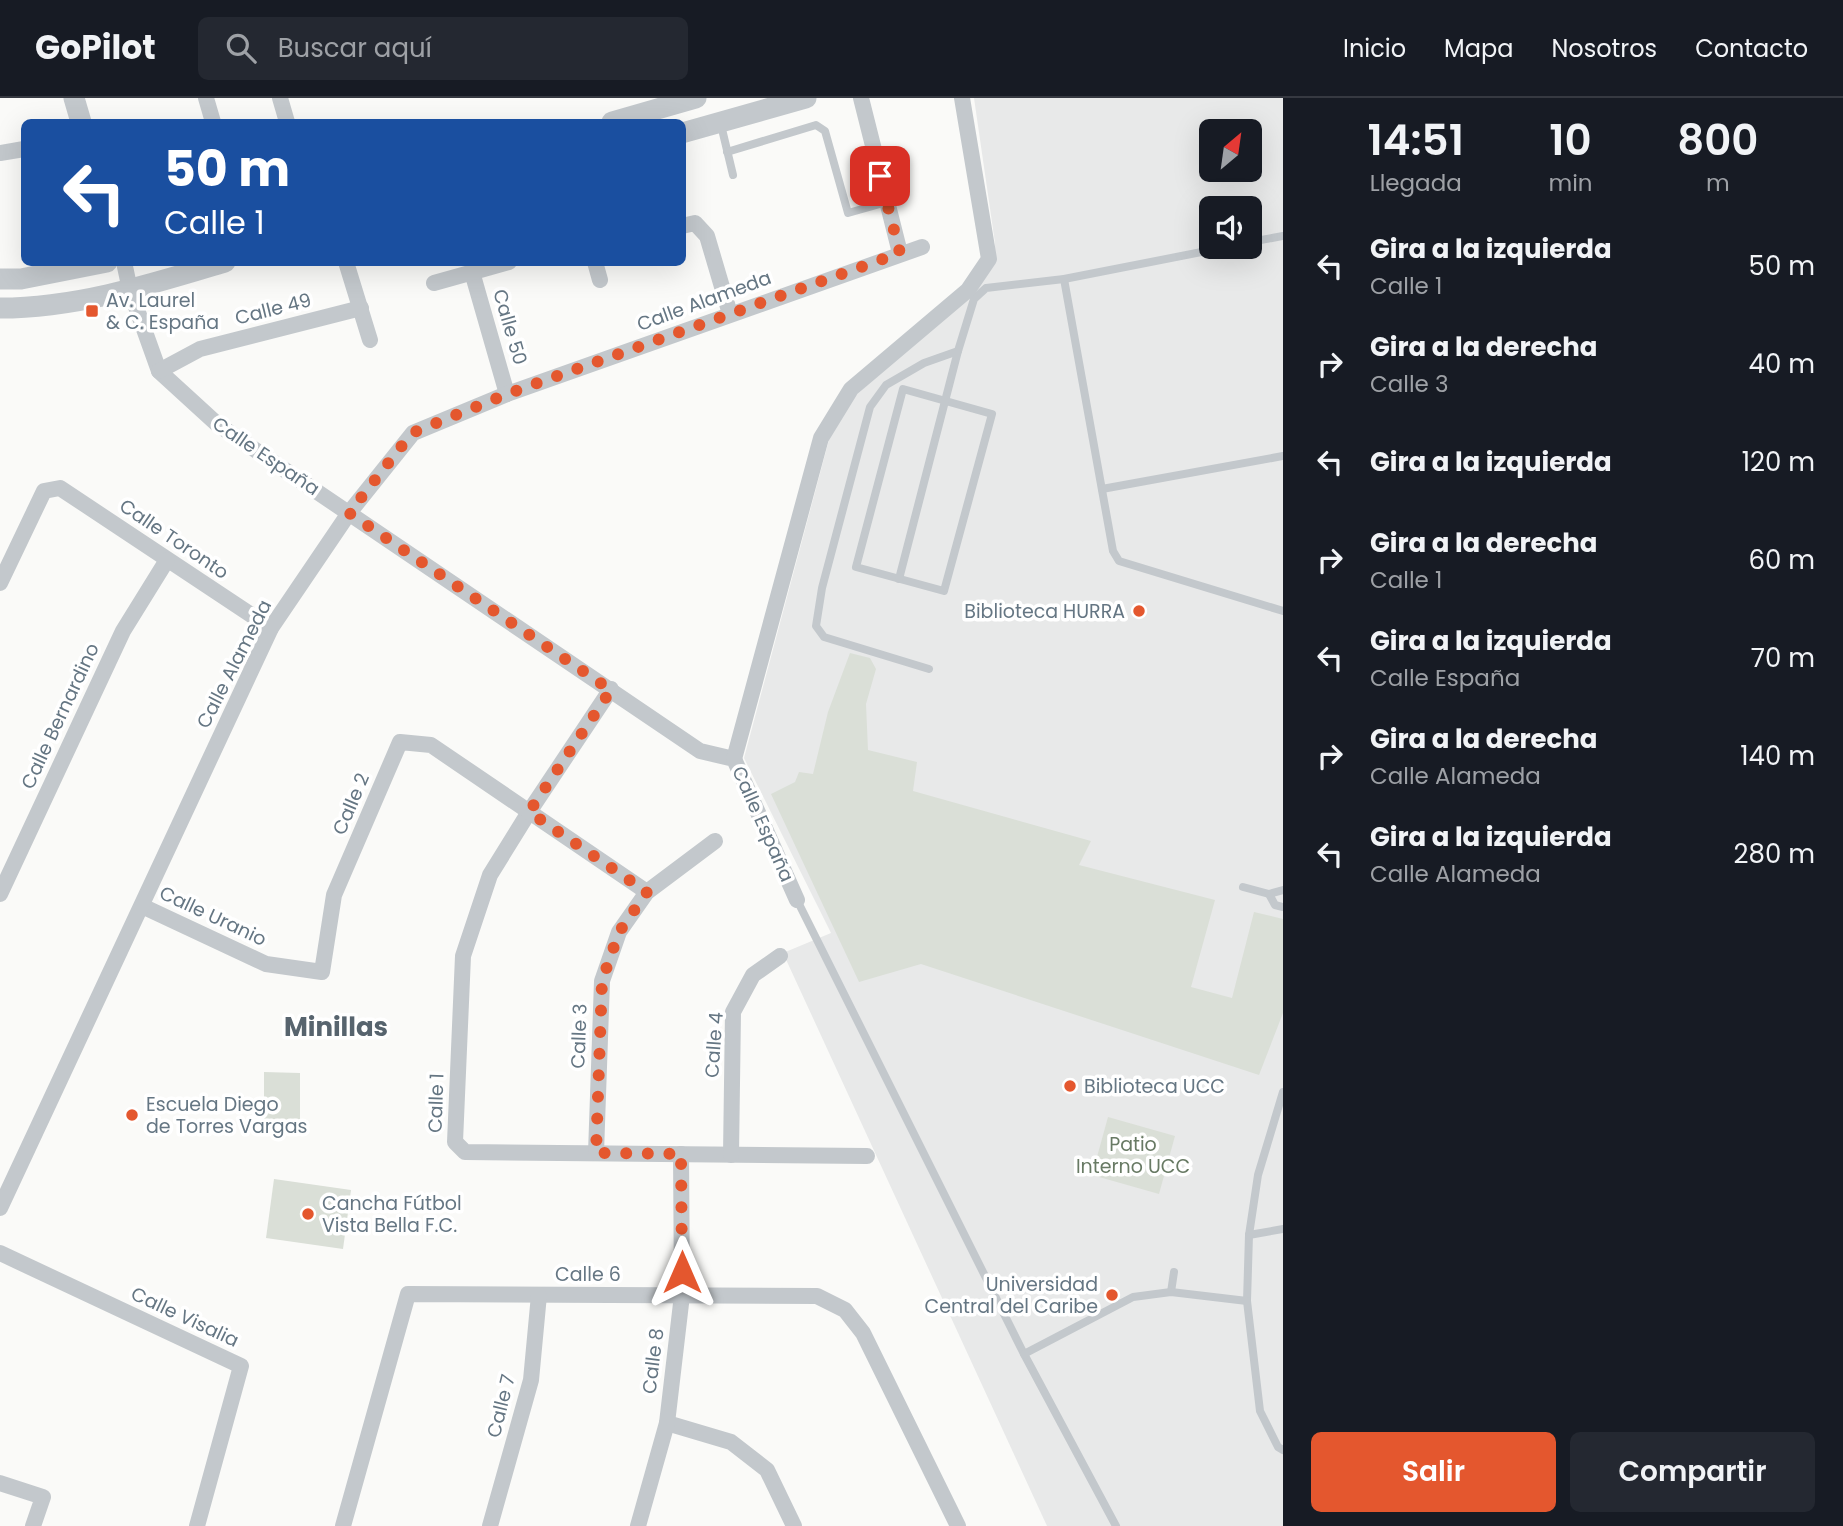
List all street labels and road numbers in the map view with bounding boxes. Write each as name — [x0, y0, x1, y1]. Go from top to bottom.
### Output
street label: Calle Alameda — [633, 264, 775, 338]
street label: Calle 50 — [486, 286, 534, 368]
street label: Calle 49 — [232, 287, 314, 331]
street label: Calle España — [207, 410, 325, 502]
street label: Calle Toronto — [114, 492, 234, 586]
street label: Calle Alameda — [190, 595, 278, 733]
street label: Calle Bernardino — [14, 639, 106, 793]
street label: Calle España — [725, 762, 801, 886]
street label: Calle 2 — [326, 769, 376, 839]
street label: Calle Uranio — [155, 879, 271, 953]
street label: Calle 3 — [564, 1003, 594, 1069]
street label: Calle 4 — [698, 1011, 730, 1079]
street label: Calle 1 — [421, 1073, 451, 1133]
street label: Calle 6 — [555, 1261, 621, 1288]
street label: Calle Visalia — [127, 1280, 243, 1354]
street label: Calle 8 — [636, 1327, 670, 1395]
street label: Calle 7 — [480, 1372, 522, 1440]

